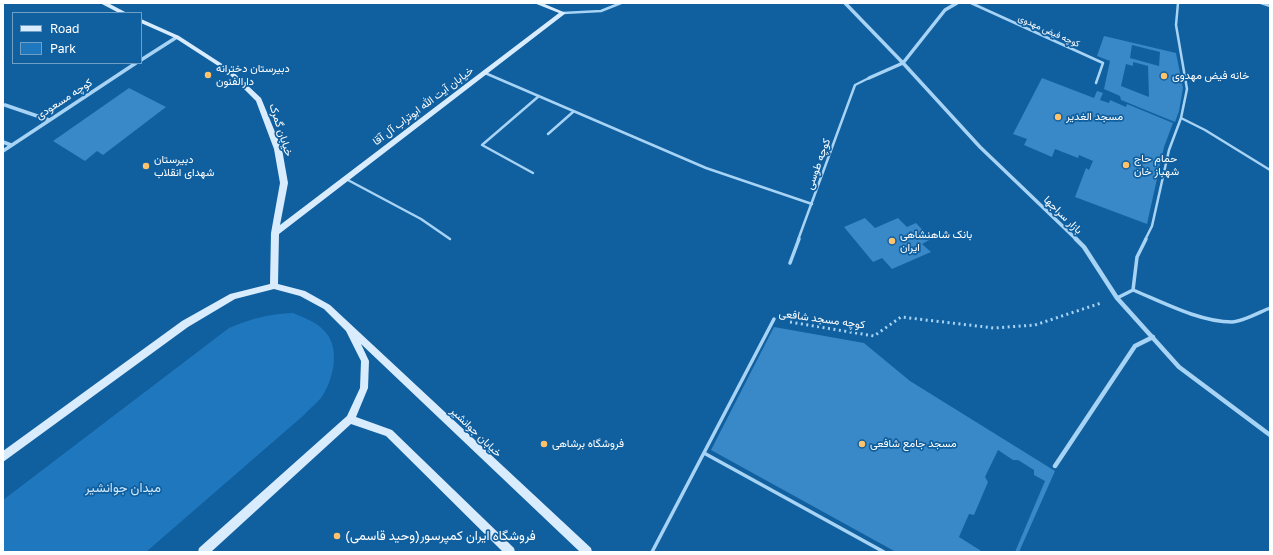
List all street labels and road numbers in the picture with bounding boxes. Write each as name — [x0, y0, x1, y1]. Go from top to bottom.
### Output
street label: کوچه فیض مهدوی — [1016, 13, 1082, 49]
street label: خیابان آیت الله ابوتراب آل آقا — [370, 64, 476, 148]
street label: کوچه مسعودی — [33, 76, 95, 122]
street label: خیابان گمرک — [266, 102, 296, 158]
street label: کوچه طوسی — [803, 137, 833, 191]
street label: بازار سراجها — [1041, 193, 1085, 237]
street label: کوچه مسجد شافعی — [778, 306, 866, 332]
street label: خیابان جوانشیر — [448, 404, 504, 460]

